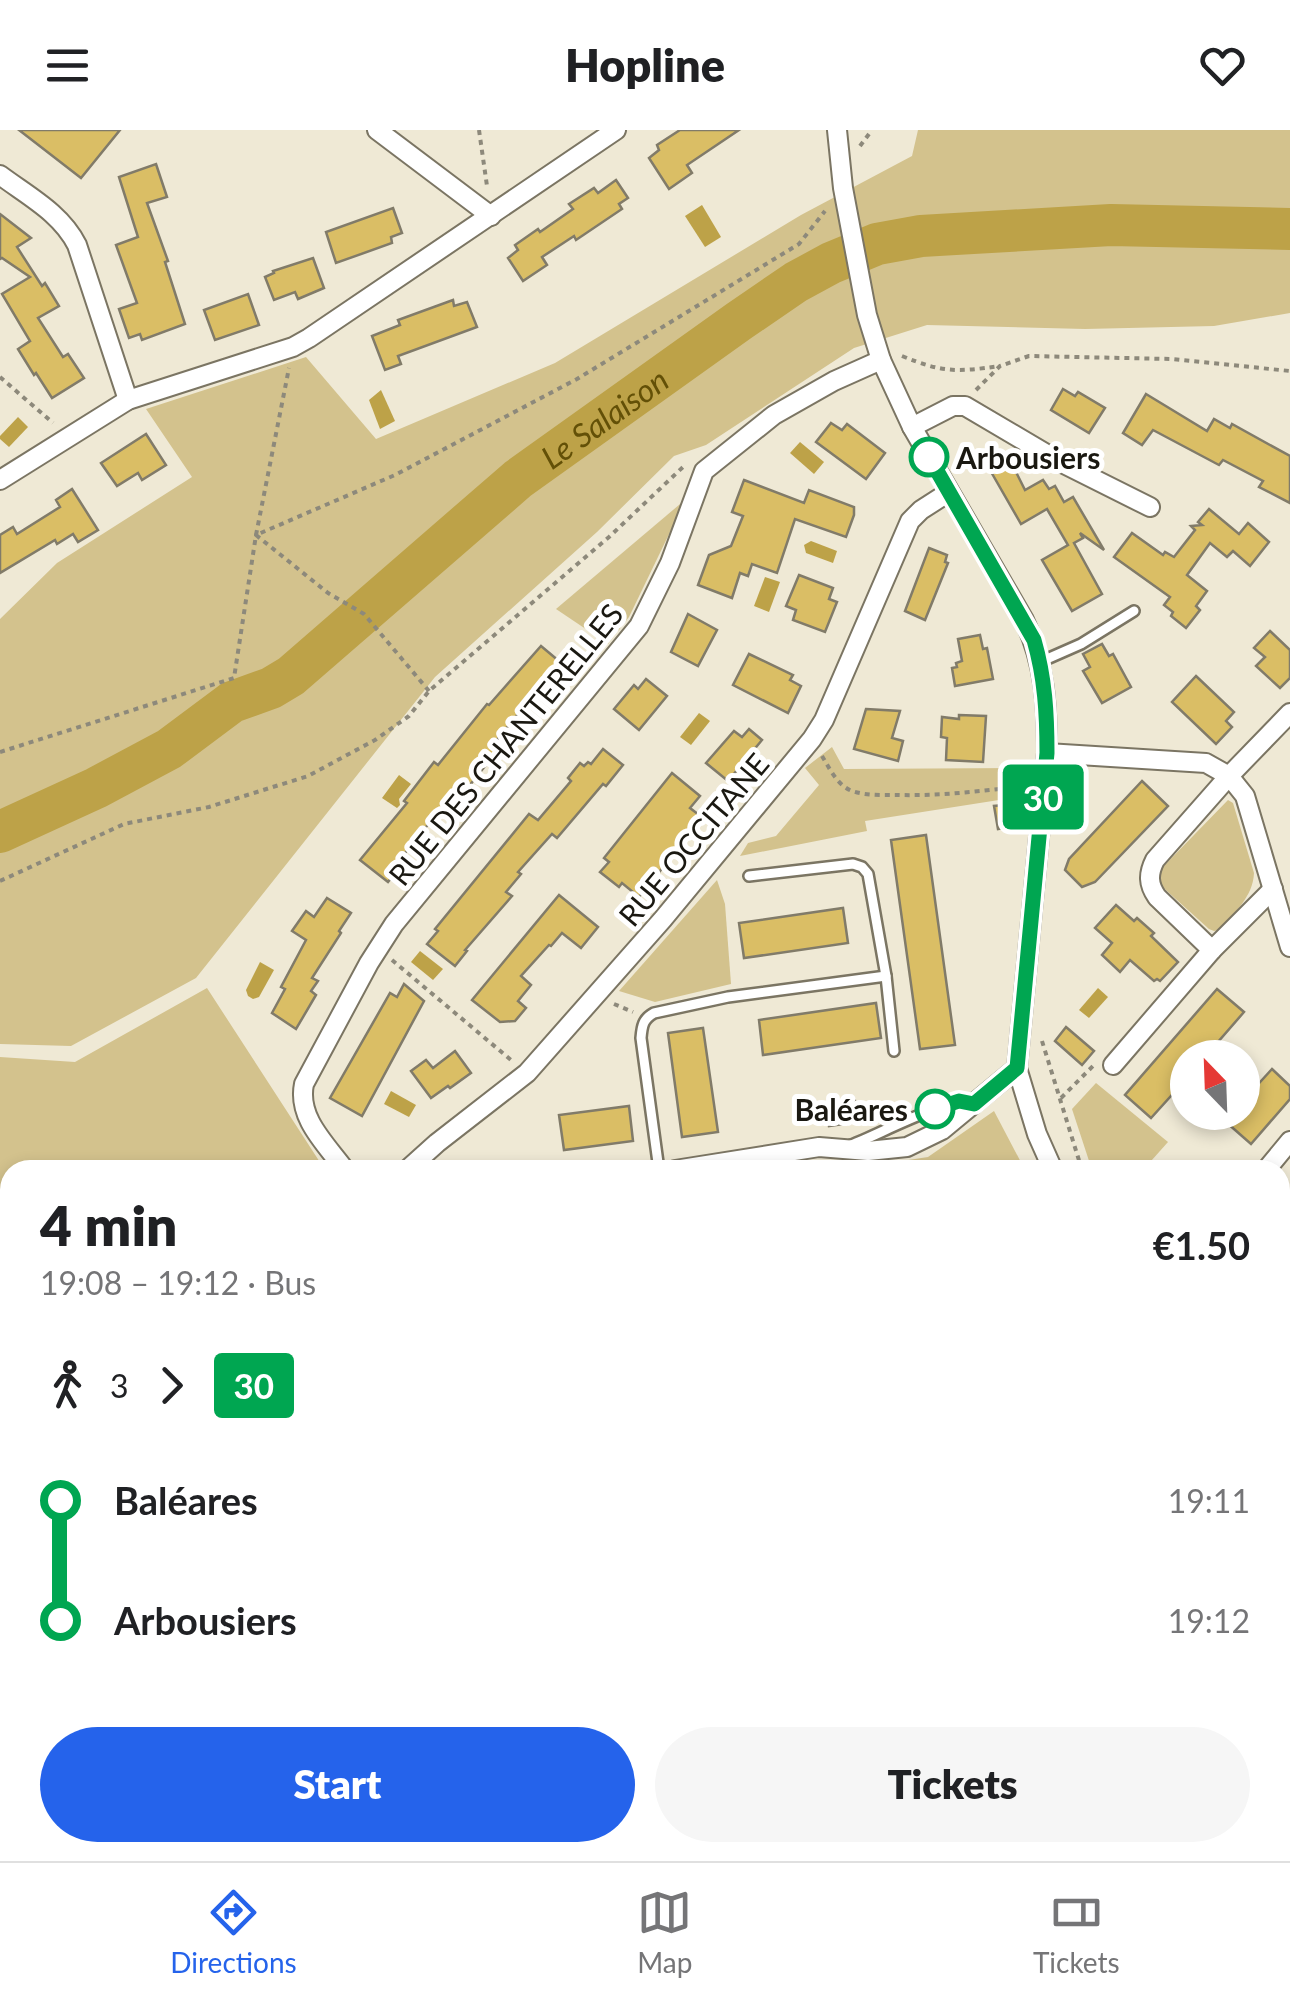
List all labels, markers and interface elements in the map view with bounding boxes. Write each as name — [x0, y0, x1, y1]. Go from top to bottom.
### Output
icon: menu — [40, 38, 95, 93]
text: Hopline — [565, 38, 725, 92]
icon: heart — [1195, 38, 1250, 93]
water label: Le Salaison — [533, 359, 675, 476]
marker: Arbousiers — [910, 438, 948, 476]
place label: Arbousiers — [955, 439, 1100, 475]
street label: RUE DES CHANTERELLES — [380, 596, 630, 892]
street label: RUE OCCITANE — [610, 745, 776, 933]
line badge: 30 — [998, 764, 1088, 830]
text: 30 — [1023, 776, 1063, 818]
north arrow — [1170, 1040, 1260, 1130]
map controls — [1170, 1040, 1260, 1130]
marker: Baléares — [916, 1090, 954, 1128]
place label: Baléares — [795, 1091, 908, 1127]
text: 4 min — [40, 1192, 177, 1258]
text: €1.50 — [1153, 1222, 1250, 1268]
text: 19:08 – 19:12 · Bus — [40, 1263, 316, 1302]
icon: walk — [40, 1358, 95, 1413]
icon: forward — [144, 1358, 199, 1413]
text: 30 — [234, 1364, 274, 1406]
text: 3 — [110, 1366, 129, 1405]
text: Baléares — [114, 1477, 258, 1523]
text: 19:11 — [1168, 1481, 1250, 1520]
text: Arbousiers — [114, 1597, 297, 1643]
text: 19:12 — [1168, 1601, 1250, 1640]
button: Start — [40, 1727, 635, 1842]
button: Tickets — [655, 1727, 1250, 1842]
tab: Directions — [170, 1885, 297, 1979]
tab: Map — [637, 1885, 692, 1979]
tab: Tickets — [1033, 1885, 1120, 1979]

